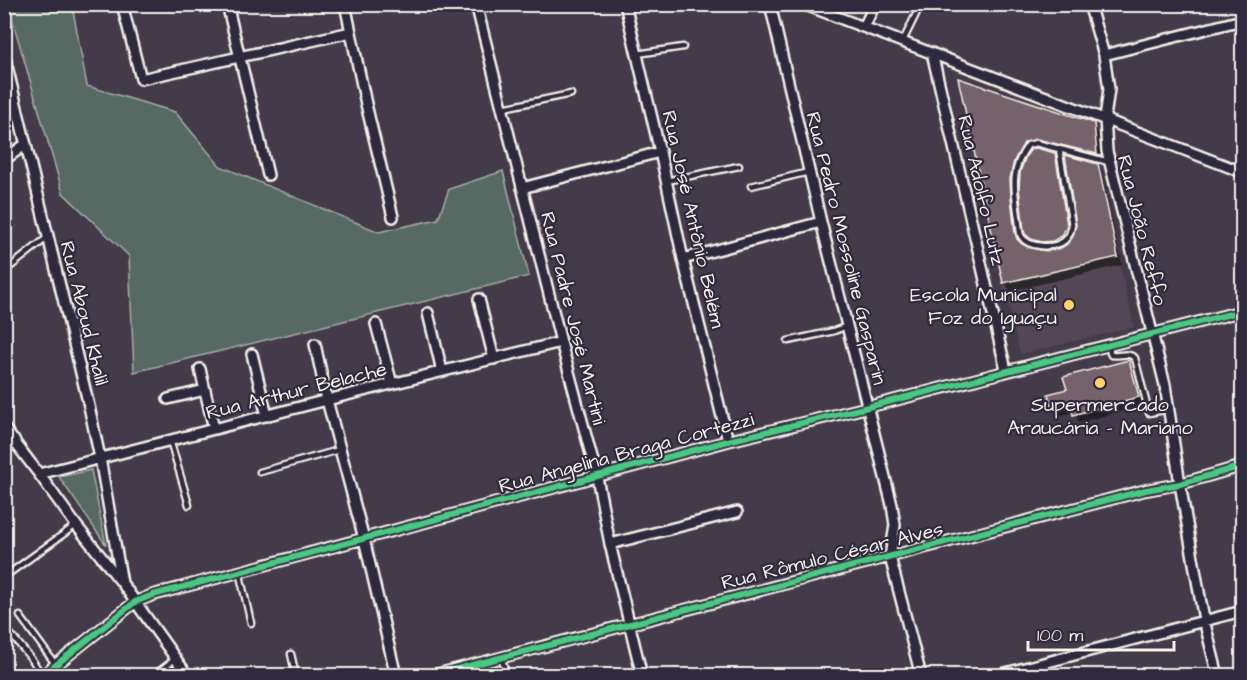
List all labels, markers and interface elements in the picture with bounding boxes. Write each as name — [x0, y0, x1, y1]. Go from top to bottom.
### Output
street label: Rua José Antônio Belém — [654, 108, 732, 331]
street label: Rua Pedro Mossoline Gasparin — [799, 109, 894, 388]
street label: Rua Adolfo Lutz — [950, 112, 1012, 268]
street label: Rua João Reffo — [1110, 152, 1174, 308]
street label: Rua Padre José Martini — [533, 209, 613, 428]
street label: Rua Aboud Khalil — [53, 238, 115, 388]
place label: Escola Municipal Foz do Iguaçu — [910, 281, 1057, 333]
marker: Escola Municipal Foz do Iguaçu — [1062, 298, 1076, 312]
street label: Rua Arthur Belache — [203, 355, 390, 427]
marker: Supermercado Araucária - Mariano — [1093, 376, 1107, 390]
place label: Supermercado Araucária - Mariano — [1007, 391, 1193, 442]
street label: Rua Angelina Braga Cortezzi — [496, 405, 757, 501]
street label: Rua Rômulo César Alves — [718, 515, 946, 597]
scale bar — [1028, 614, 1174, 652]
text: 100 m — [1037, 623, 1083, 648]

